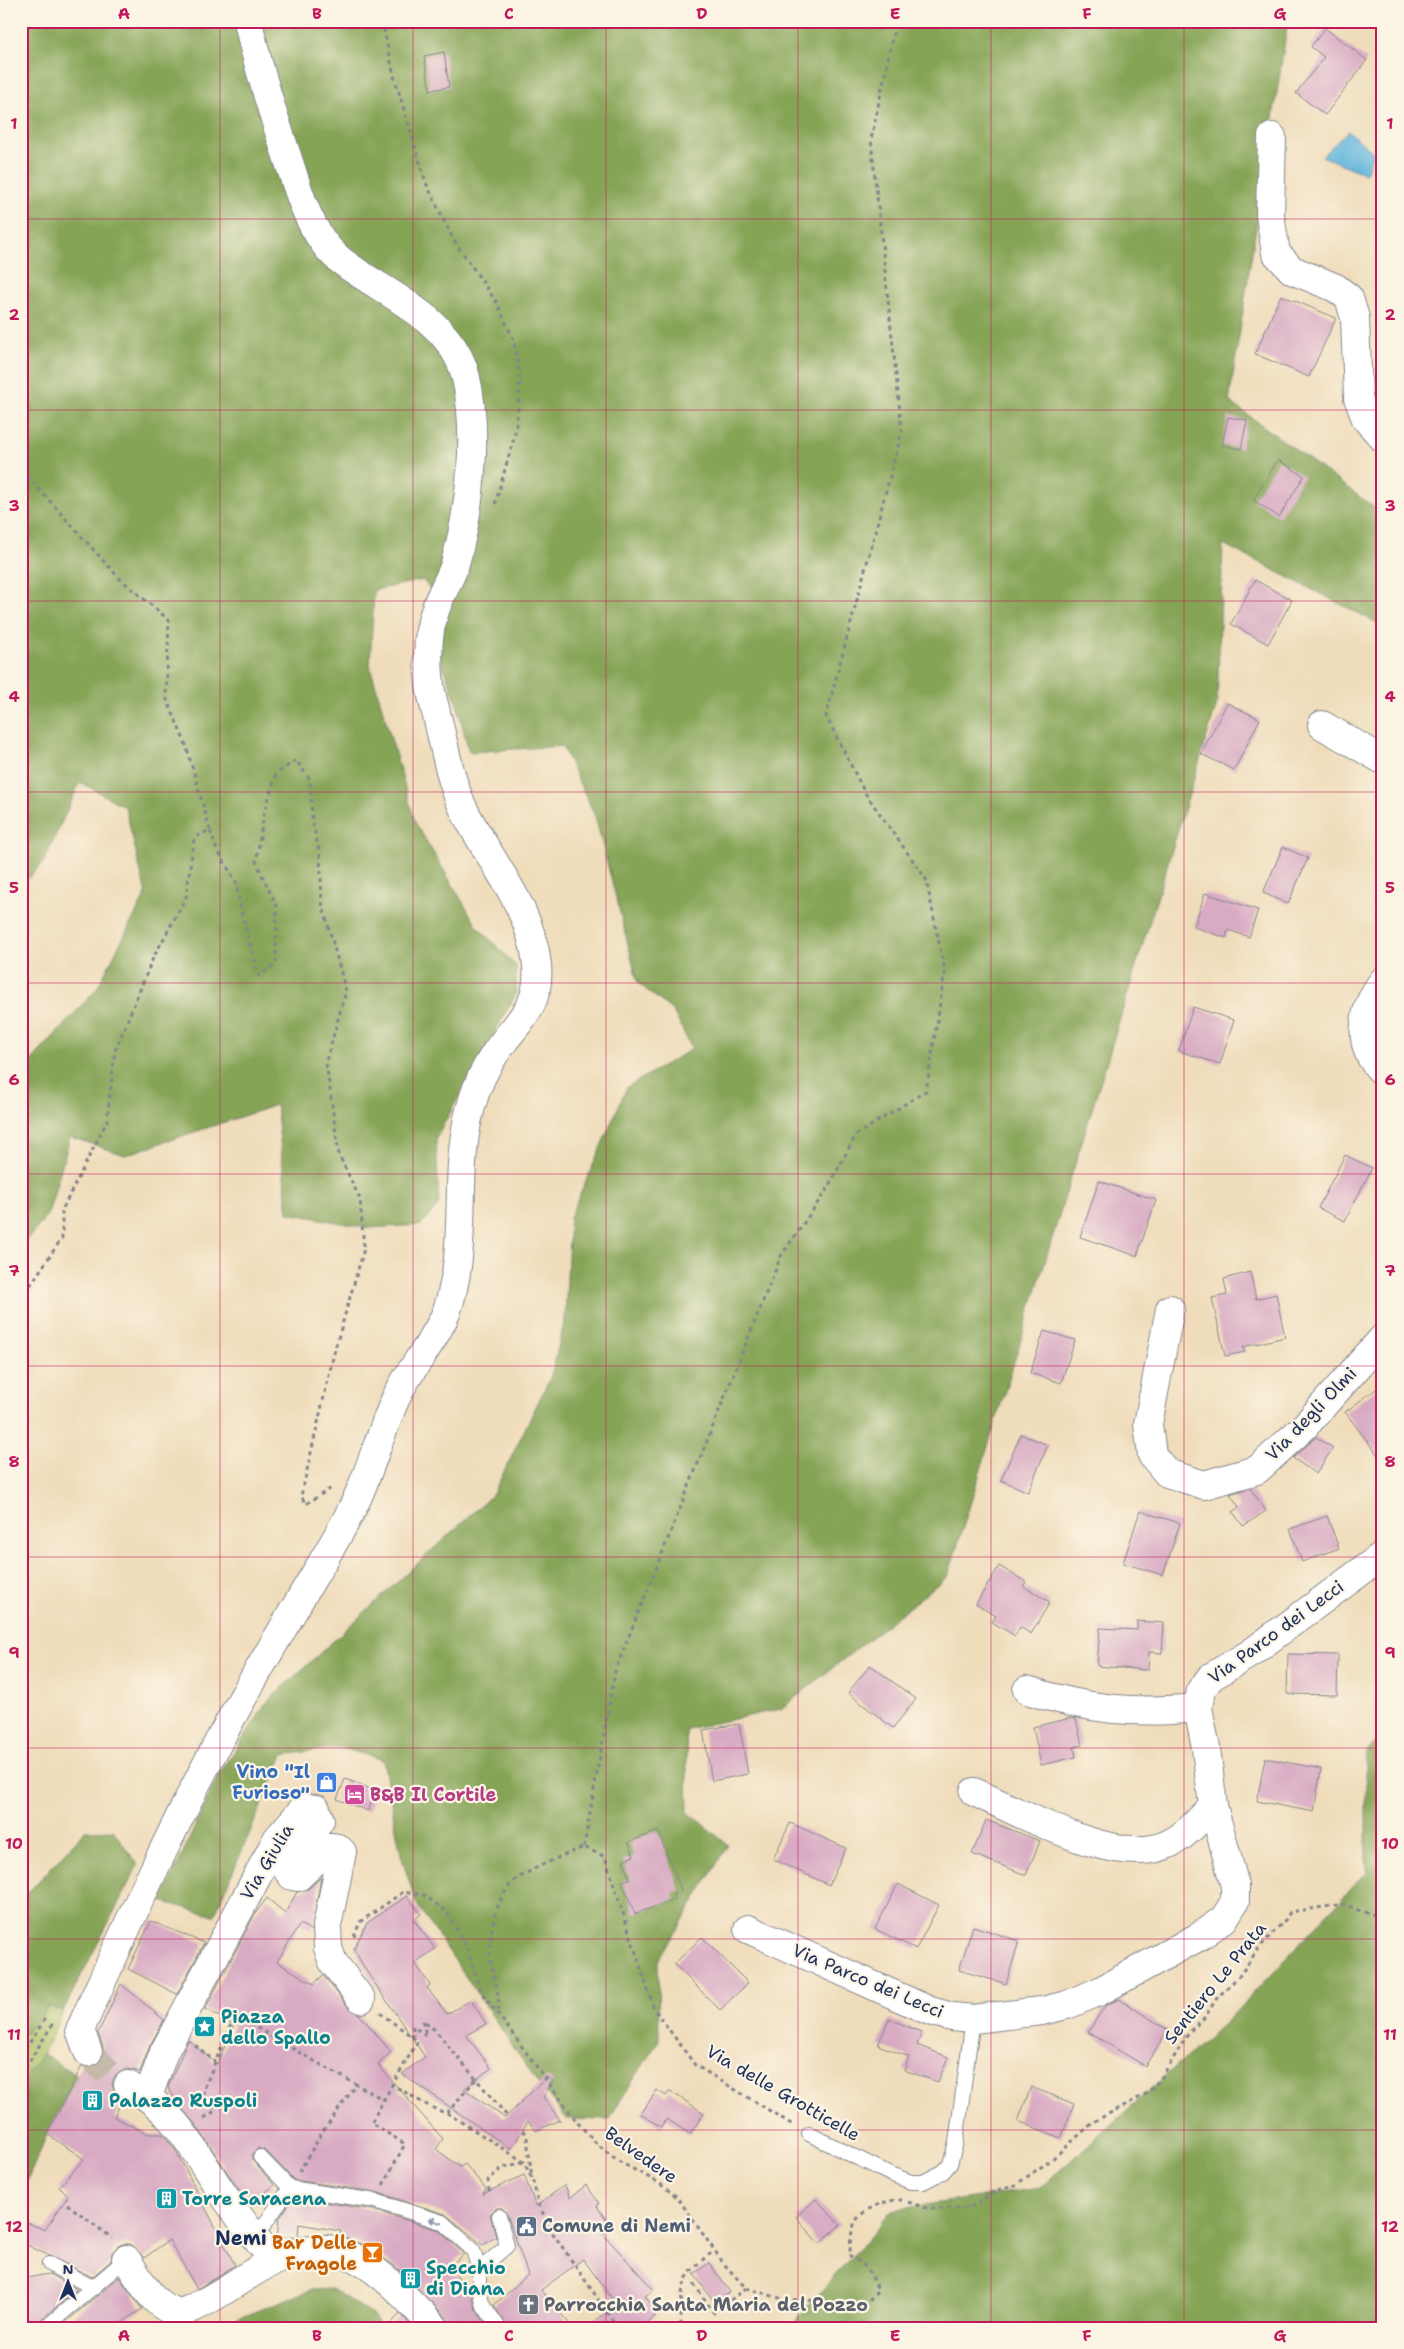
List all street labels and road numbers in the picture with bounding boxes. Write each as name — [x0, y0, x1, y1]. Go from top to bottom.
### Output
street label: Via degli Olmi — [1260, 1362, 1362, 1466]
street label: Via Parco dei Lecci — [1203, 1575, 1349, 1689]
street label: Via Giulia — [235, 1820, 299, 1904]
street label: Sentiero Le Prata — [1158, 1917, 1272, 2049]
street label: Via Parco dei Lecci — [789, 1938, 947, 2024]
street label: Via delle Grotticelle — [702, 2039, 864, 2147]
street label: Belvedere — [600, 2121, 682, 2189]

